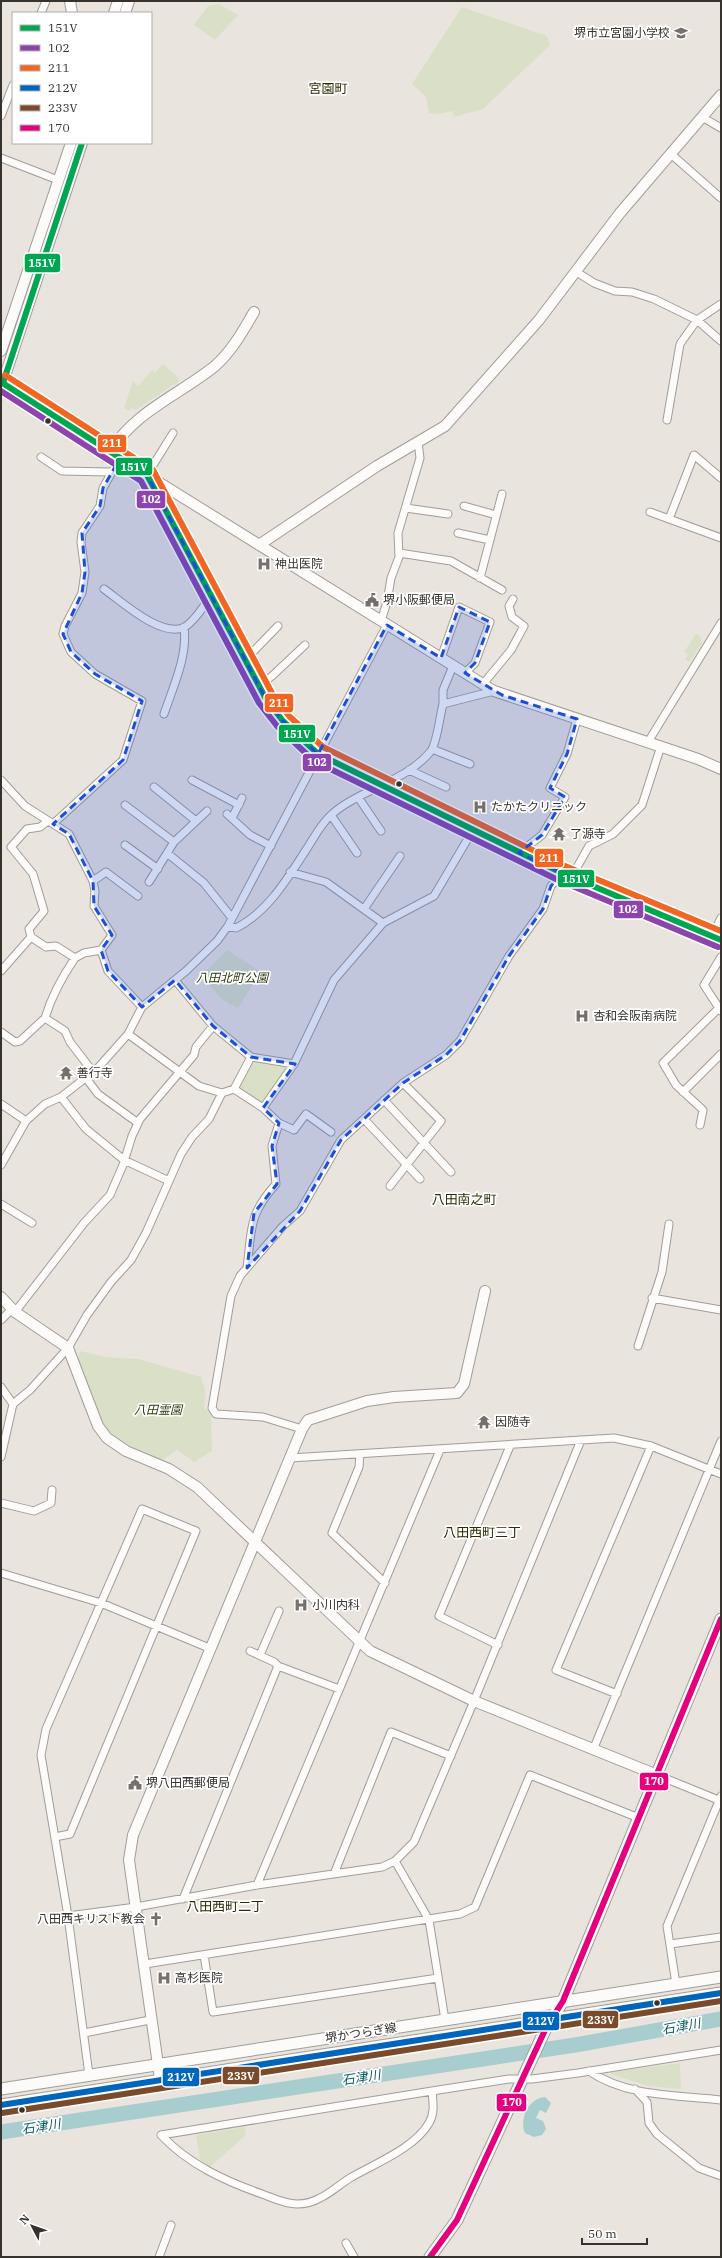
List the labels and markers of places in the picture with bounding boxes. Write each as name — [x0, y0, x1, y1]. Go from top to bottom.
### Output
place label: 堺市立宮園小学校 — [574, 25, 670, 40]
school or university icon: 堺市立宮園小学校 — [673, 25, 689, 41]
unlabelled marker — [43, 416, 53, 426]
hospital icon: 神出医院 — [256, 556, 272, 572]
place label: 神出医院 — [275, 556, 323, 571]
public building icon: 堺小阪郵便局 — [364, 592, 380, 608]
place label: 堺小阪郵便局 — [383, 592, 455, 607]
unlabelled marker — [394, 779, 404, 789]
hospital icon: たかたクリニック — [472, 799, 488, 815]
place label: たかたクリニック — [491, 799, 587, 814]
temple icon: 了源寺 — [551, 826, 567, 842]
place label: 了源寺 — [570, 826, 606, 841]
hospital icon: 杏和会阪南病院 — [574, 1008, 590, 1024]
place label: 杏和会阪南病院 — [593, 1008, 677, 1023]
temple icon: 善行寺 — [58, 1065, 74, 1081]
place label: 善行寺 — [77, 1065, 113, 1080]
temple icon: 因随寺 — [476, 1414, 492, 1430]
place label: 因随寺 — [495, 1414, 531, 1429]
hospital icon: 小川内科 — [293, 1597, 309, 1613]
place label: 小川内科 — [312, 1597, 360, 1612]
public building icon: 堺八田西郵便局 — [127, 1775, 143, 1791]
place label: 堺八田西郵便局 — [146, 1775, 230, 1790]
place label: 八田西キリスト教会 — [37, 1911, 145, 1926]
church icon: 八田西キリスト教会 — [148, 1911, 164, 1927]
hospital icon: 高杉医院 — [156, 1970, 172, 1986]
place label: 高杉医院 — [175, 1970, 223, 1985]
unlabelled marker — [652, 1998, 662, 2008]
unlabelled marker — [17, 2105, 27, 2115]

